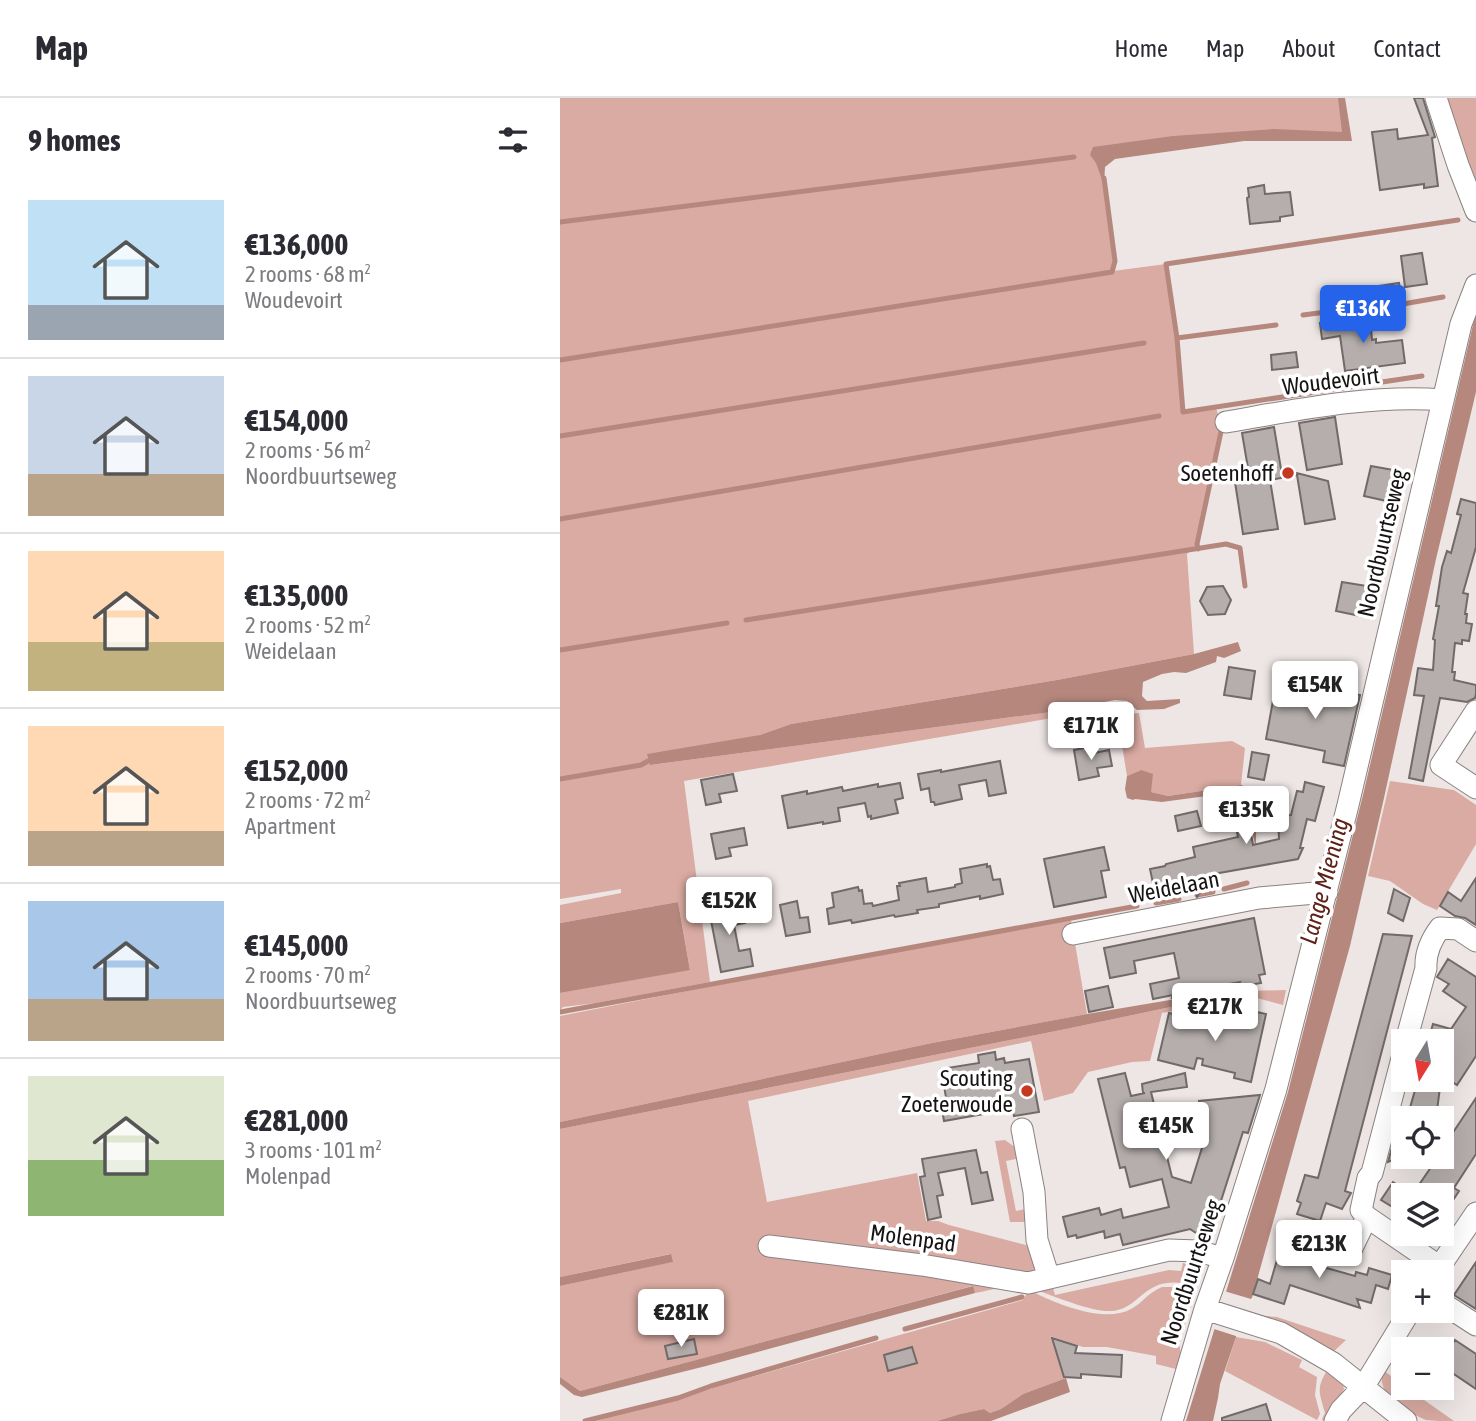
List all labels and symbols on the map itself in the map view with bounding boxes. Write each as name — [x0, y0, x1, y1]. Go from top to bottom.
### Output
pin: €136K — [1314, 286, 1412, 345]
street label: Woudevoirt — [1281, 362, 1381, 400]
place label: Soetenhoff — [1181, 460, 1275, 486]
marker: Soetenhoff — [1280, 465, 1296, 481]
street label: Noordbuurtseweg — [1352, 466, 1412, 620]
pin: €154K — [1266, 662, 1364, 721]
pin: €171K — [1042, 702, 1140, 762]
pin: €135K — [1197, 786, 1295, 846]
water label: Lange Miening — [1294, 815, 1354, 947]
street label: Weidelaan — [1127, 865, 1221, 909]
pin: €152K — [680, 878, 778, 937]
pin: €217K — [1166, 984, 1264, 1043]
north arrow — [1391, 1029, 1454, 1092]
place label: Scouting Zoeterwoude — [901, 1065, 1013, 1117]
marker: Scouting Zoeterwoude — [1019, 1083, 1035, 1099]
pin: €145K — [1117, 1102, 1215, 1162]
street label: Noordbuurtseweg — [1155, 1196, 1227, 1348]
street label: Molenpad — [869, 1219, 957, 1257]
pin: €213K — [1270, 1220, 1368, 1280]
pin: €281K — [632, 1290, 730, 1349]

